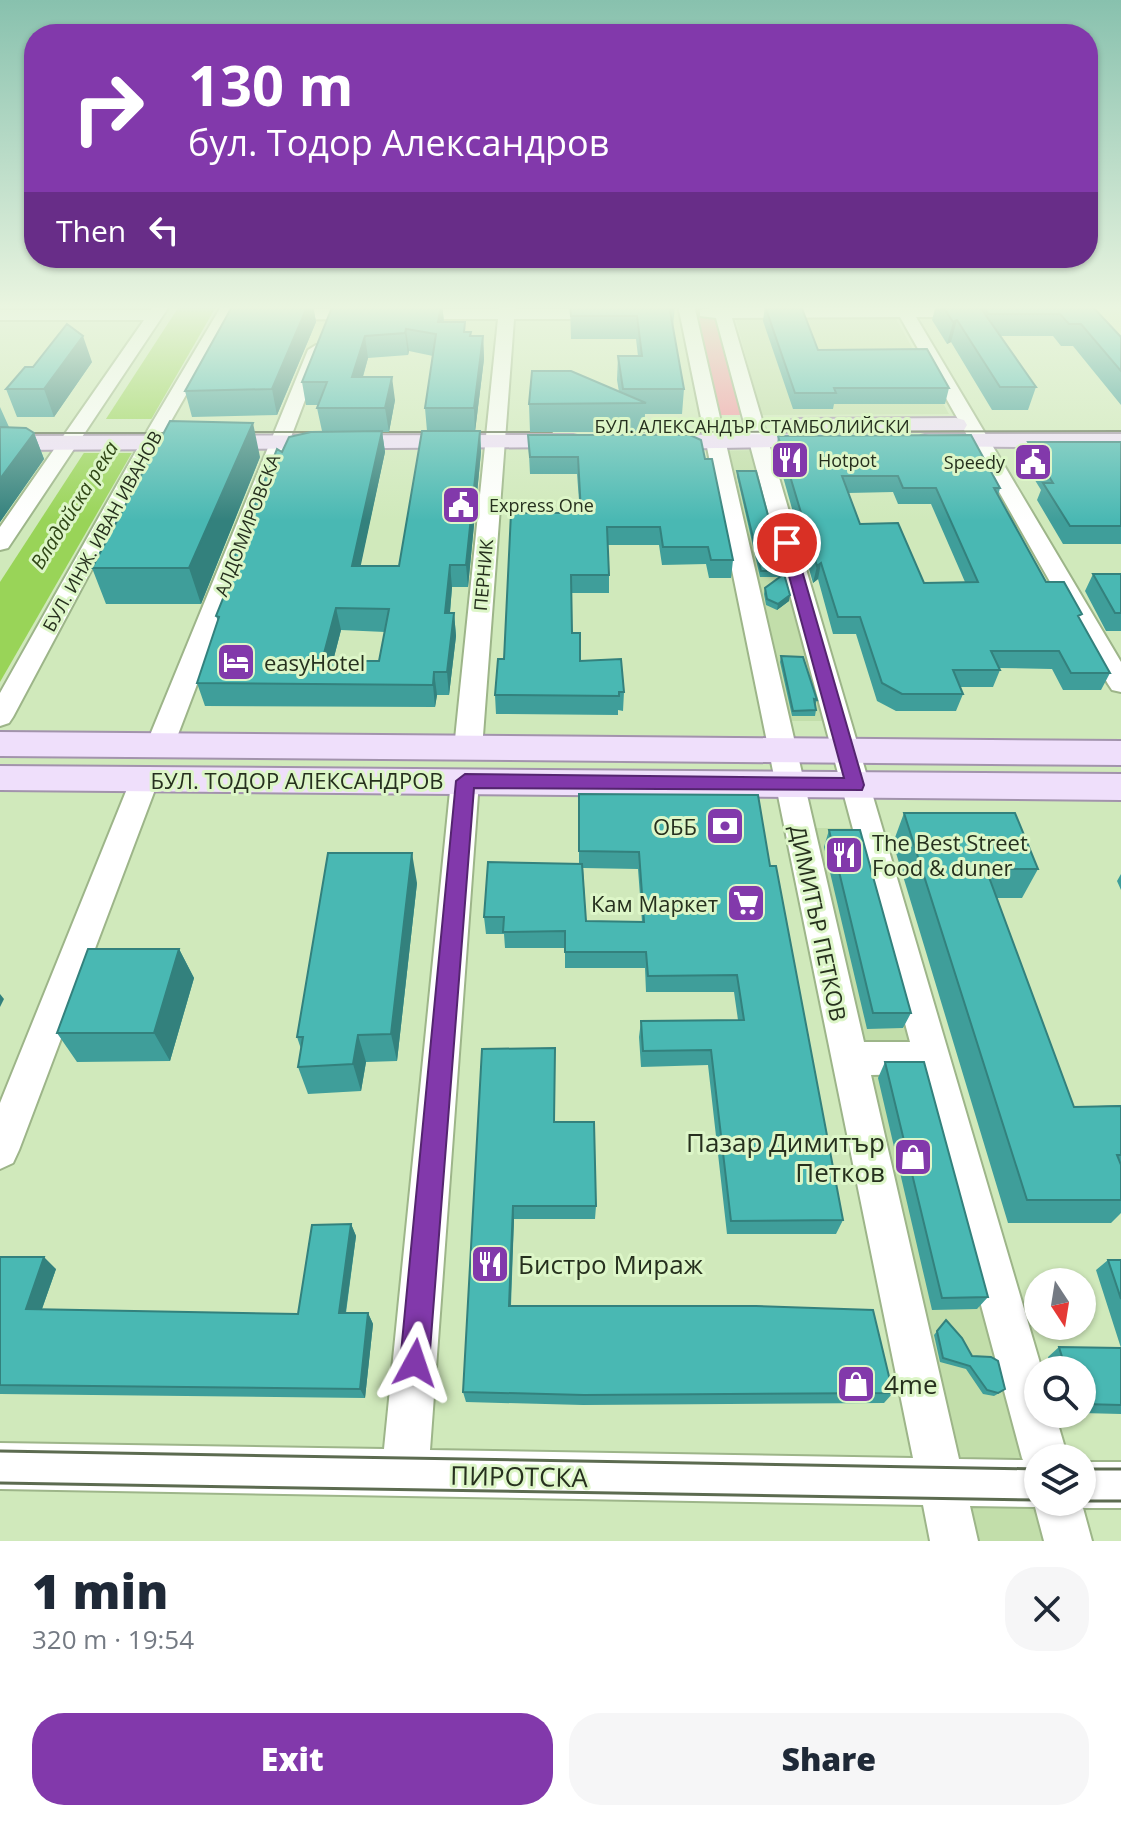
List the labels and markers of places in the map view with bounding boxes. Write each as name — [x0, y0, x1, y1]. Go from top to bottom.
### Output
restaurant icon: Hotpot — [769, 439, 811, 481]
public building icon: Speedy — [1012, 441, 1054, 483]
place label: Hotpot — [818, 448, 877, 472]
place label: Speedy — [944, 450, 1006, 474]
public building icon: Express One — [440, 484, 482, 526]
place label: Express One — [489, 493, 594, 517]
pin — [753, 509, 821, 577]
hotel icon: easyHotel — [215, 641, 257, 683]
place label: easyHotel — [264, 647, 365, 677]
bank icon: ОББ — [704, 805, 746, 847]
place label: ОББ — [653, 811, 697, 841]
place label: The Best Street Food & duner — [872, 827, 1028, 882]
restaurant icon: The Best Street Food & duner — [823, 834, 865, 876]
supermarket icon: Кам Маркет — [725, 882, 767, 924]
place label: Кам Маркет — [591, 888, 718, 918]
place label: Пазар Димитър Петков — [686, 1124, 885, 1190]
shop icon: Пазар Димитър Петков — [892, 1136, 934, 1178]
restaurant icon: Бистро Мираж — [469, 1243, 511, 1285]
place label: Бистро Мираж — [518, 1246, 704, 1282]
shop icon: 4me — [835, 1363, 877, 1405]
place label: 4me — [884, 1366, 938, 1402]

